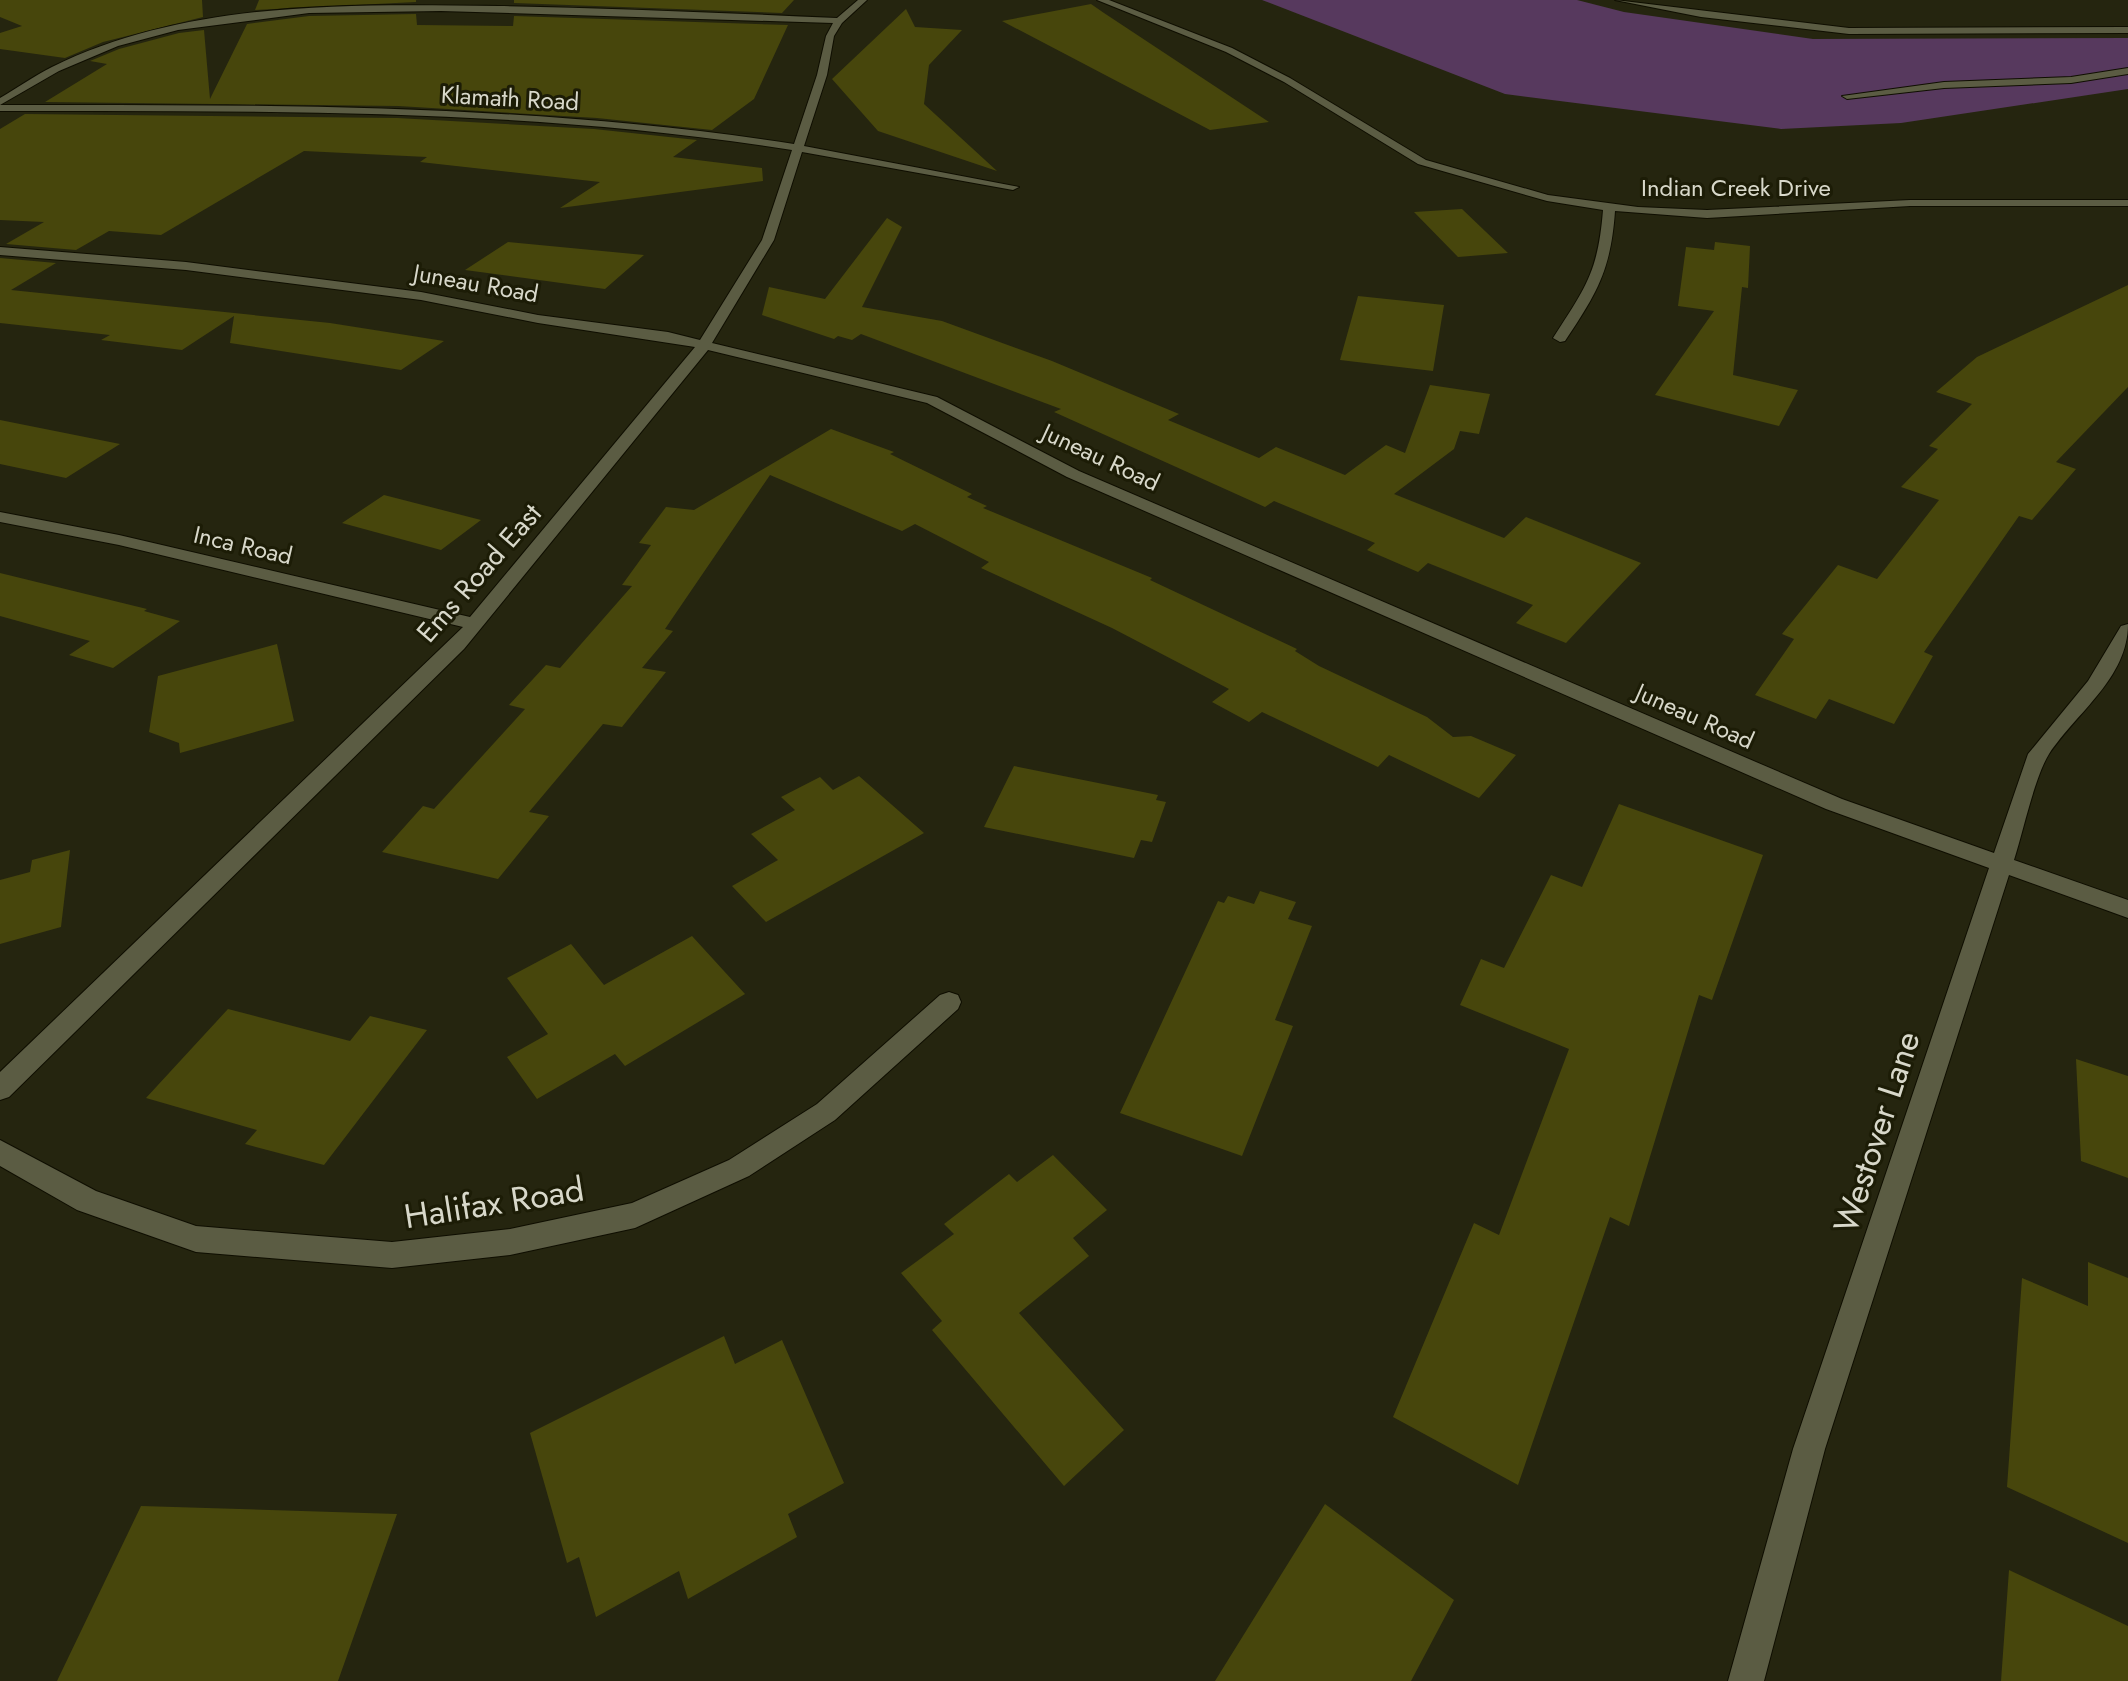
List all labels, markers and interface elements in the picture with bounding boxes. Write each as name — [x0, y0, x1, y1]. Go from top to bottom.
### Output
street label: Klamath Road — [440, 77, 580, 119]
street label: Indian Creek Drive — [1641, 170, 1831, 205]
street label: Juneau Road — [408, 254, 541, 311]
street label: Juneau Road — [1034, 413, 1166, 500]
street label: Ems Road East — [407, 494, 551, 652]
street label: Inca Road — [190, 517, 296, 573]
street label: Juneau Road — [1627, 673, 1760, 758]
street label: Westover Lane — [1821, 1025, 1933, 1239]
street label: Halifax Road — [401, 1165, 587, 1241]

